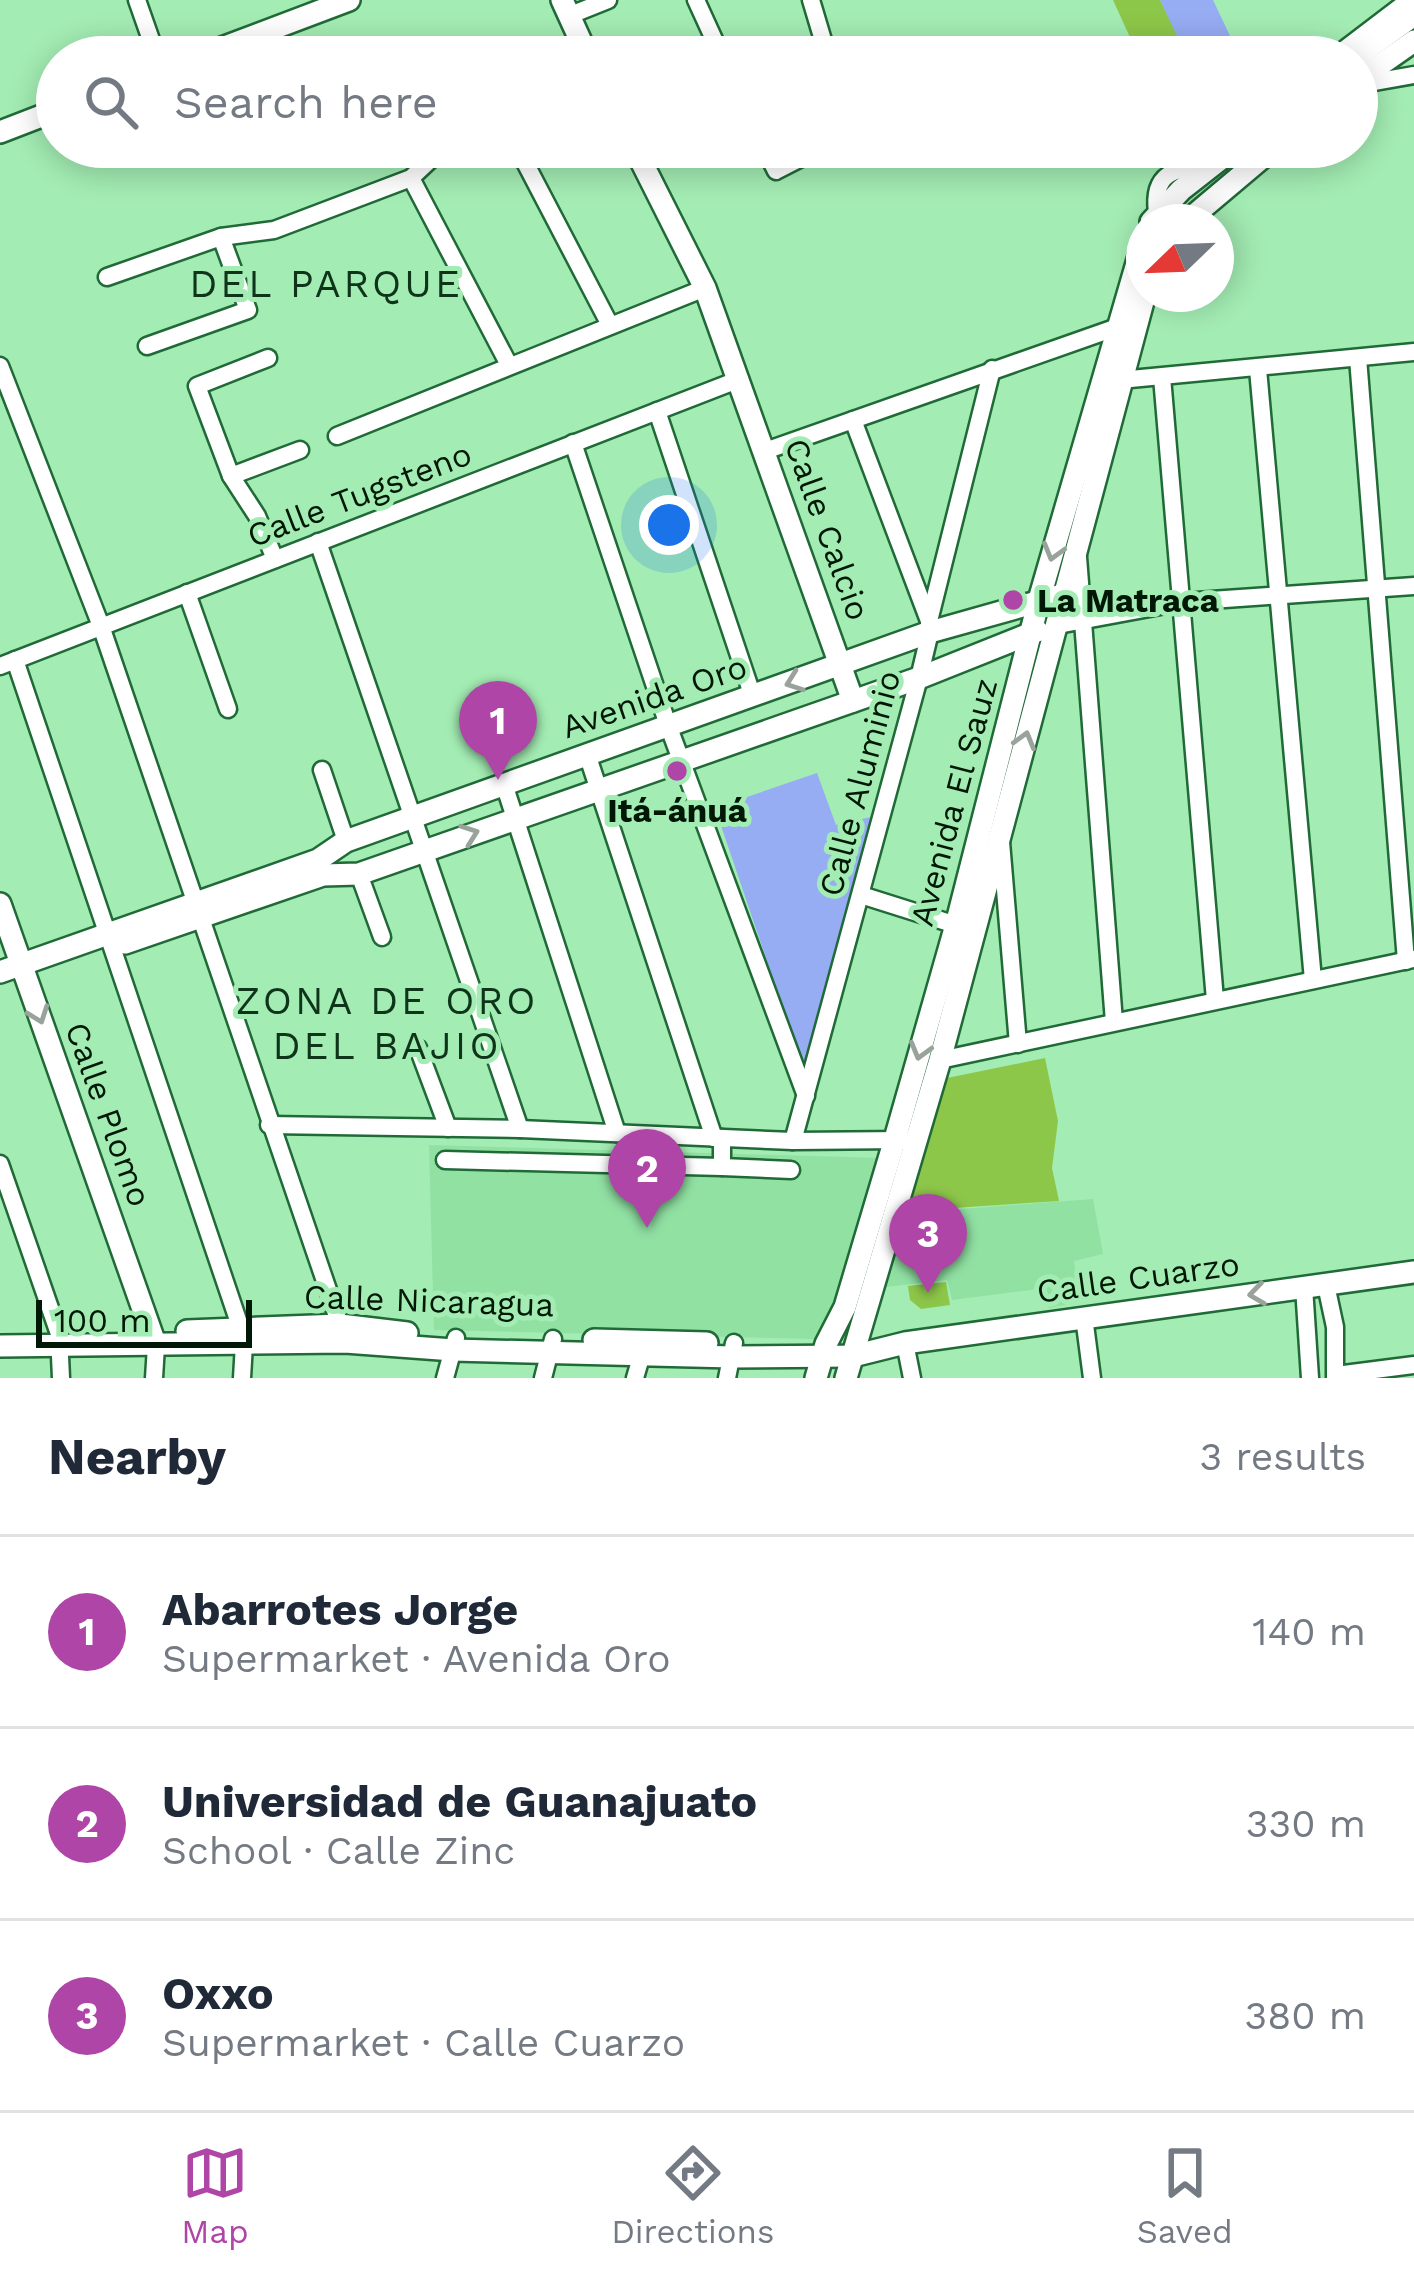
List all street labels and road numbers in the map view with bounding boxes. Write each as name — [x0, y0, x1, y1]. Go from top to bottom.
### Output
street label: Calle Calcio — [777, 433, 878, 625]
street label: Calle Tugsteno — [242, 434, 477, 555]
street label: Avenida Oro — [556, 647, 752, 746]
street label: Calle Aluminio — [811, 666, 908, 900]
street label: Avenida El Sauz — [902, 674, 1005, 930]
street label: Calle Plomo — [57, 1017, 160, 1212]
street label: Calle Cuarzo — [1034, 1244, 1242, 1311]
street label: Calle Nicaragua — [303, 1277, 555, 1324]

